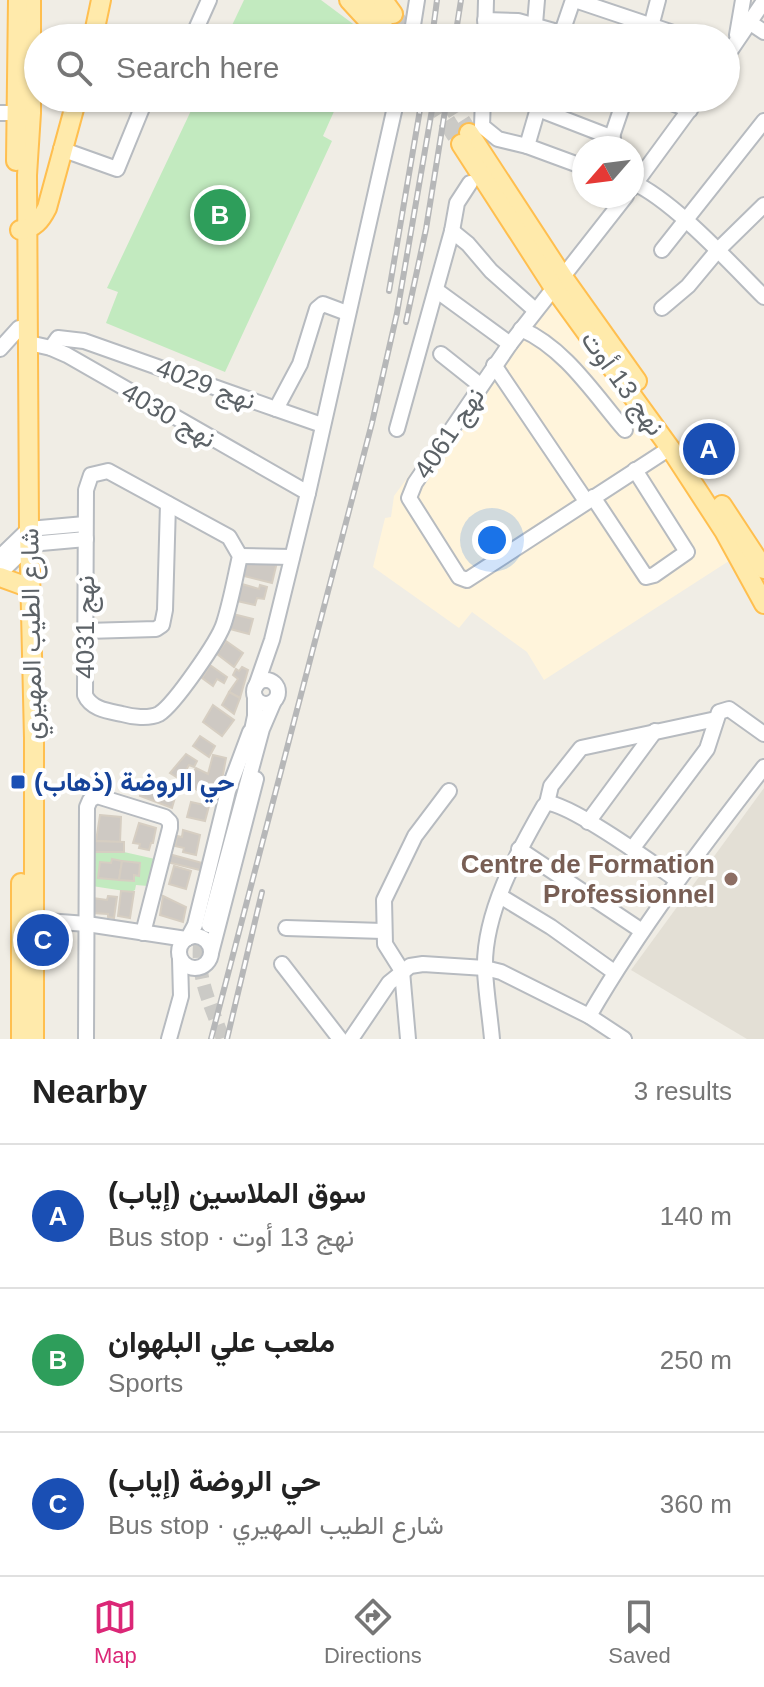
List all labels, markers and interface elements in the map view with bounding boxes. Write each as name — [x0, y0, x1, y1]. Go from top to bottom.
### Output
search box — [24, 24, 740, 112]
icon: search — [52, 46, 96, 90]
text: Search here — [116, 51, 279, 84]
north arrow — [572, 136, 644, 208]
pin: B — [194, 185, 246, 245]
street label: نهج 13 أوت — [573, 325, 671, 443]
street label: نهج 4029 — [151, 352, 260, 419]
street label: نهج 4030 — [115, 376, 221, 456]
street label: نهج 4061 — [408, 382, 493, 486]
pin: A — [683, 419, 735, 479]
your location — [472, 520, 512, 560]
street label: شارع الطيب المهيري — [14, 528, 54, 740]
street label: نهج 4031 — [70, 575, 103, 679]
place label: حي الروضة (ذهاب) — [34, 767, 235, 804]
marker: حي الروضة (ذهاب) — [9, 773, 27, 791]
place label: Centre de Formation Professionnel — [461, 849, 715, 909]
marker: Centre de Formation Professionnel — [722, 870, 740, 888]
pin: C — [17, 910, 69, 970]
text: Nearby — [32, 1072, 147, 1110]
text: 3 results — [634, 1076, 732, 1106]
text: سوق الملاسين (إياب) — [108, 1176, 366, 1209]
text: A — [49, 1201, 67, 1231]
text: 140 m — [660, 1201, 732, 1231]
text: Bus stop · نهج 13 أوت — [108, 1222, 354, 1252]
text: ملعب علي البلهوان — [108, 1325, 335, 1358]
text: B — [49, 1345, 67, 1375]
text: 250 m — [660, 1345, 732, 1375]
text: Sports — [108, 1368, 183, 1398]
text: حي الروضة (إياب) — [108, 1464, 321, 1497]
text: C — [49, 1489, 67, 1519]
text: 360 m — [660, 1489, 732, 1519]
text: Bus stop · شارع الطيب المهيري — [108, 1510, 444, 1540]
tab: Map — [93, 1595, 137, 1669]
tab: Directions — [324, 1595, 422, 1669]
tab: Saved — [608, 1595, 671, 1669]

